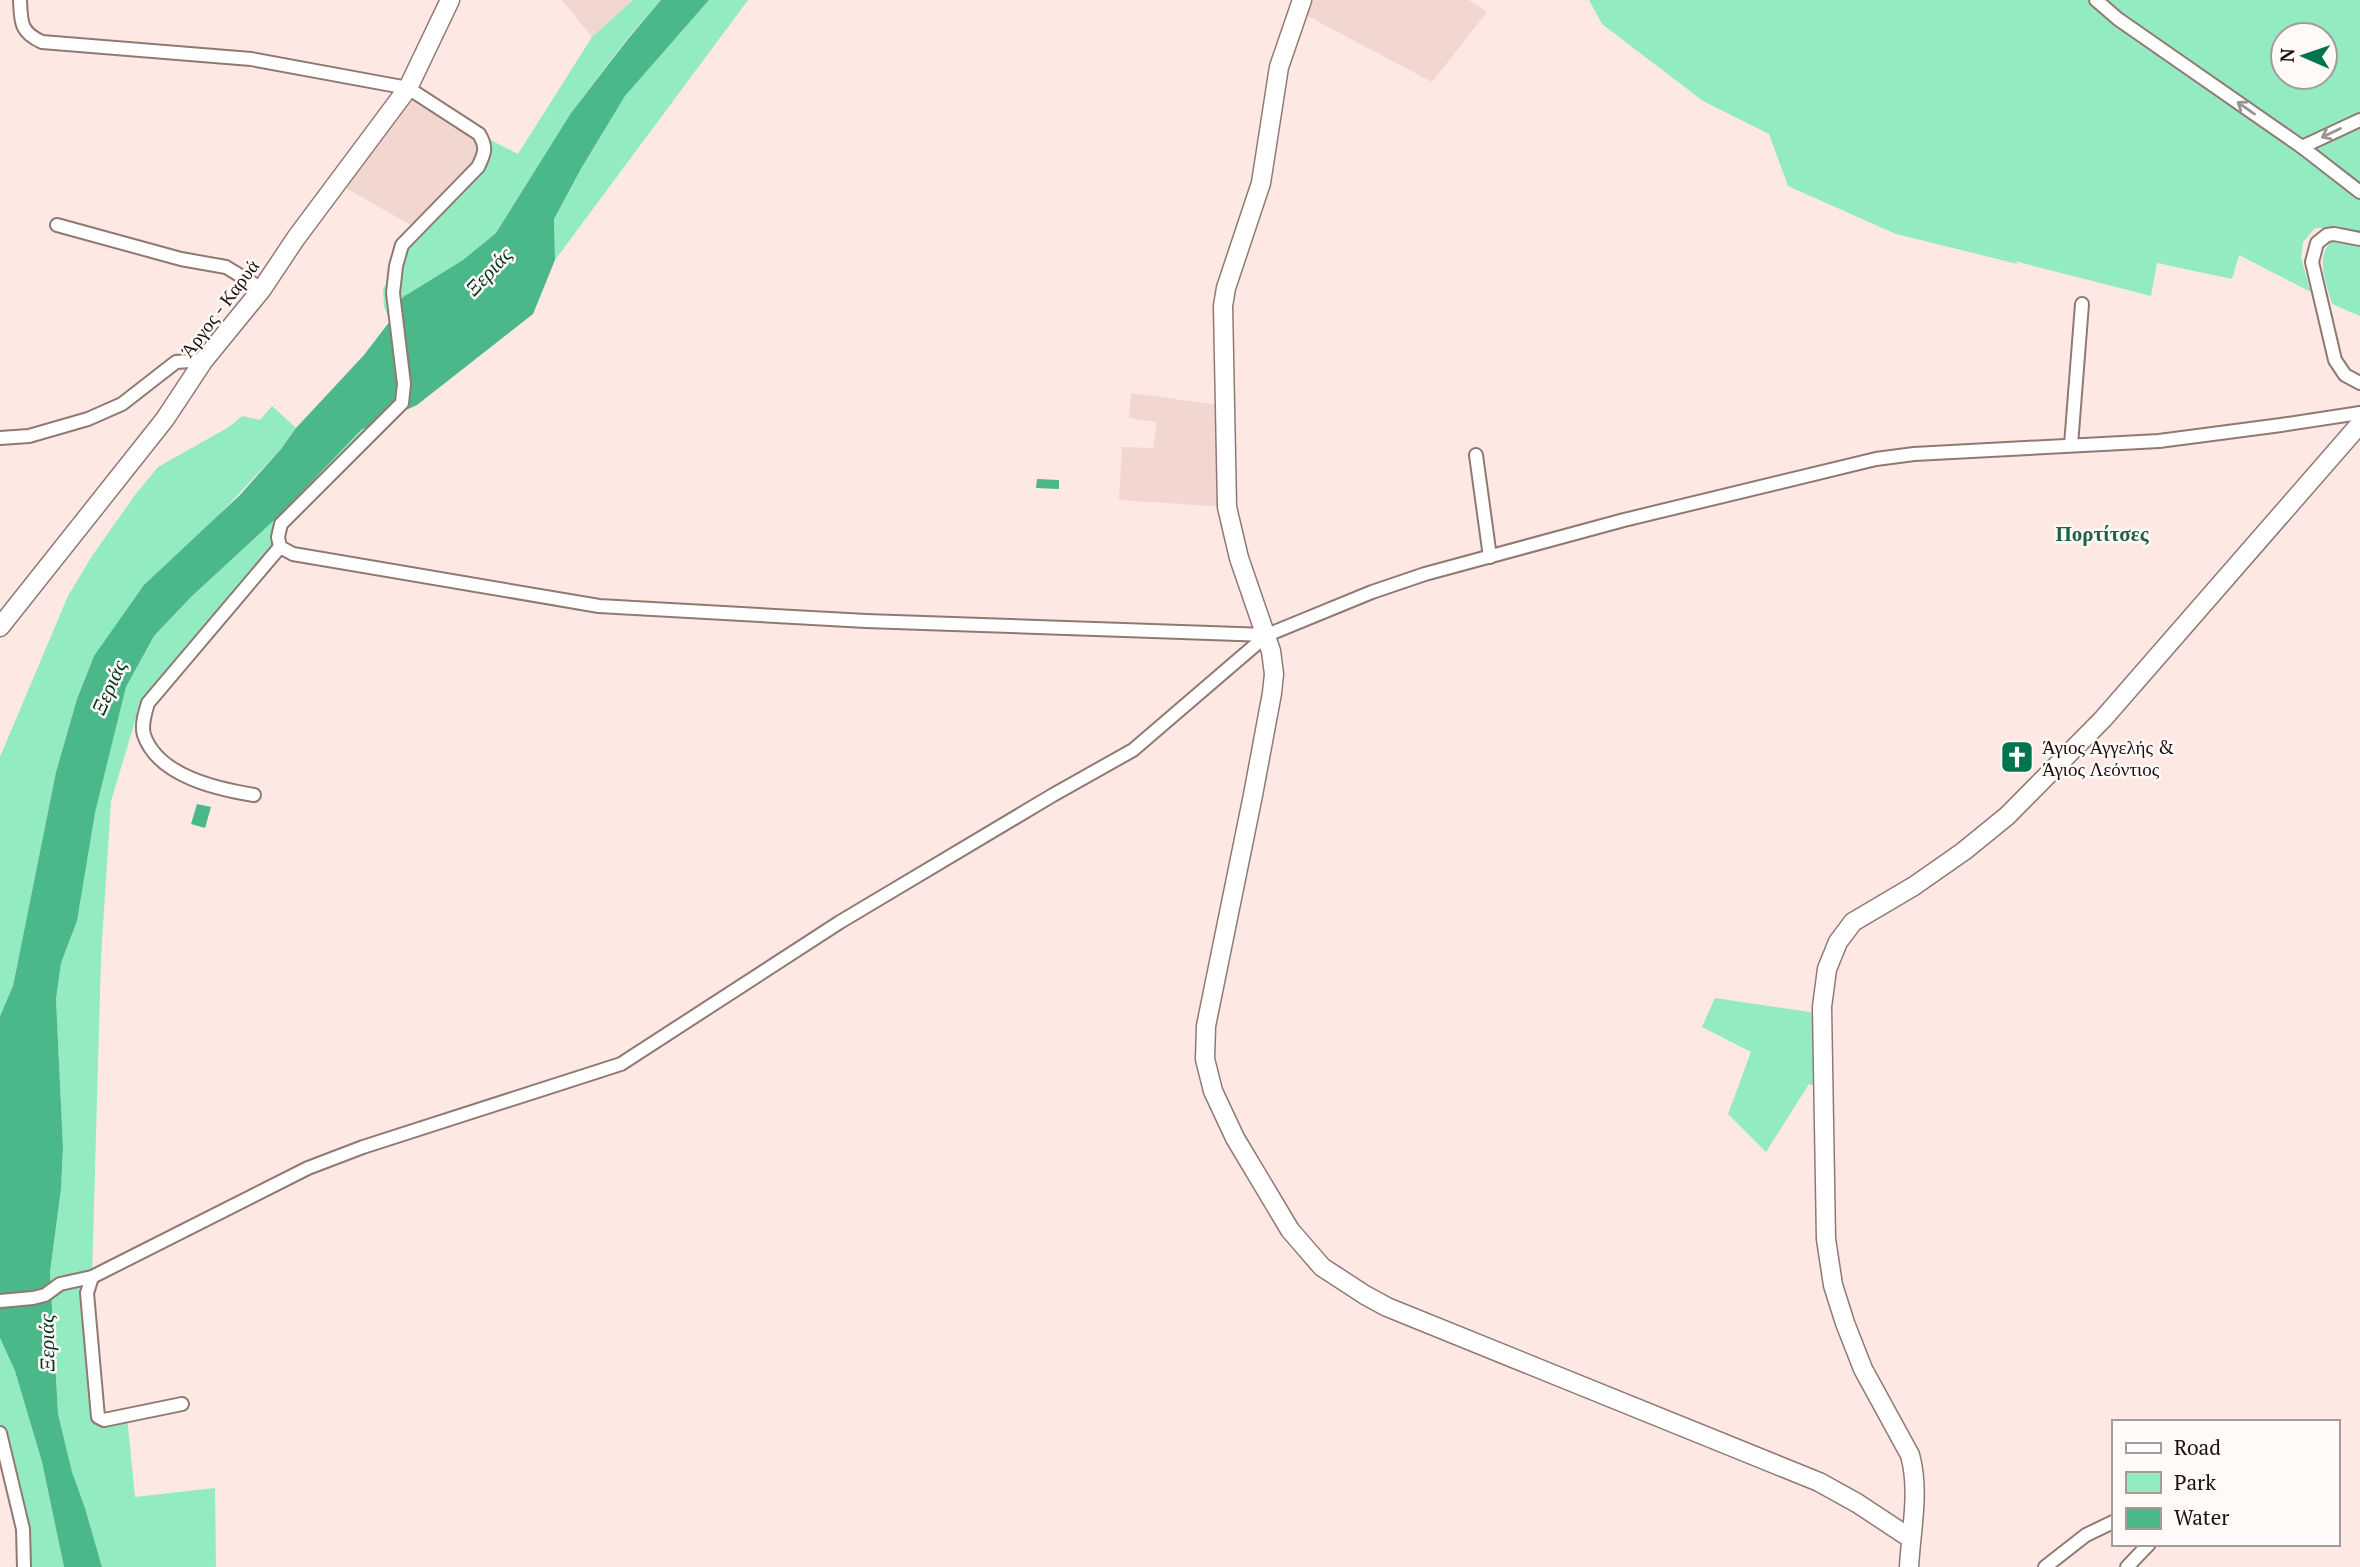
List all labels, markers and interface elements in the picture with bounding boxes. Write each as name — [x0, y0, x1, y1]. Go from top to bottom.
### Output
north arrow — [2269, 21, 2339, 91]
text: N — [2274, 47, 2299, 63]
one-way arrow — [2237, 101, 2256, 115]
one-way arrow — [2321, 127, 2342, 140]
water label: Ξεριάς — [458, 240, 518, 301]
street label: Άργος - Καρυά — [174, 254, 264, 362]
district label: Πορτίτσες — [2055, 519, 2150, 547]
water label: Ξεριάς — [84, 655, 133, 719]
place label: Άγιος Αγγελής & Άγιος Λεόντιος — [2042, 734, 2174, 781]
church icon: Άγιος Αγγελής & Άγιος Λεόντιος — [1998, 738, 2036, 776]
water label: Ξεριάς — [31, 1314, 60, 1372]
legend — [2112, 1420, 2339, 1546]
text: Road — [2174, 1433, 2221, 1461]
text: Park — [2174, 1468, 2216, 1496]
text: Water — [2174, 1503, 2229, 1531]

